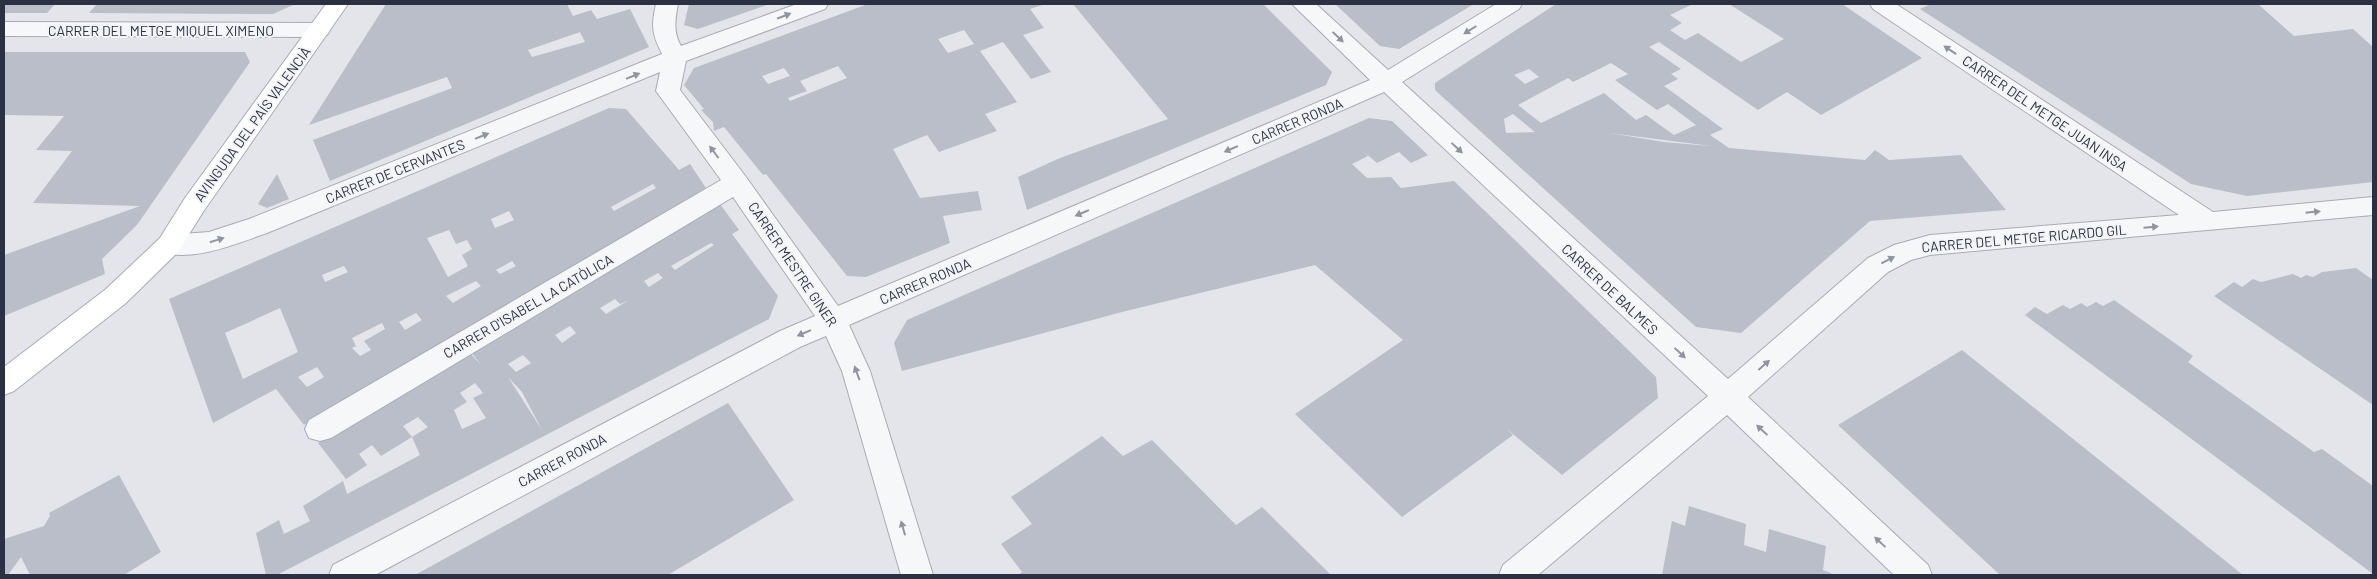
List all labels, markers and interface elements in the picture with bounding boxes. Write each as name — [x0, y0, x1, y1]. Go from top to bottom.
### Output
one-way arrow — [777, 12, 792, 20]
street label: CARRER DEL METGE MIQUEL XIMENO — [48, 22, 274, 39]
one-way arrow — [1463, 25, 1476, 34]
one-way arrow — [1332, 31, 1344, 43]
street label: AVINGUDA DEL PAÍS VALENCIÀ — [190, 43, 314, 205]
one-way arrow — [1943, 45, 1957, 55]
street label: CARRER DEL METGE JUAN INSA — [1959, 51, 2131, 175]
one-way arrow — [626, 72, 641, 80]
street label: CARRER RONDA — [1249, 94, 1346, 148]
one-way arrow — [475, 132, 489, 140]
street label: CARRER DE CERVANTES — [323, 135, 467, 207]
one-way arrow — [1451, 142, 1463, 154]
one-way arrow — [709, 145, 719, 159]
one-way arrow — [1223, 145, 1238, 153]
street label: CARRER MESTRE GINER — [745, 198, 841, 330]
one-way arrow — [2306, 208, 2322, 216]
one-way arrow — [1075, 210, 1089, 218]
street label: CARRER DEL METGE RICARDO GIL — [1921, 221, 2127, 255]
one-way arrow — [2144, 223, 2160, 231]
one-way arrow — [209, 235, 224, 243]
street label: CARRER DE BALMES — [1558, 240, 1662, 338]
street label: CARRER D'ISABEL LA CATÒLICA — [440, 250, 616, 362]
street label: CARRER RONDA — [877, 254, 974, 308]
one-way arrow — [1880, 256, 1895, 264]
one-way arrow — [797, 329, 811, 337]
one-way arrow — [1673, 347, 1685, 359]
one-way arrow — [1758, 359, 1770, 371]
one-way arrow — [853, 365, 861, 380]
one-way arrow — [1757, 424, 1769, 436]
street label: CARRER RONDA — [515, 429, 609, 490]
one-way arrow — [899, 521, 907, 536]
one-way arrow — [1874, 536, 1886, 548]

